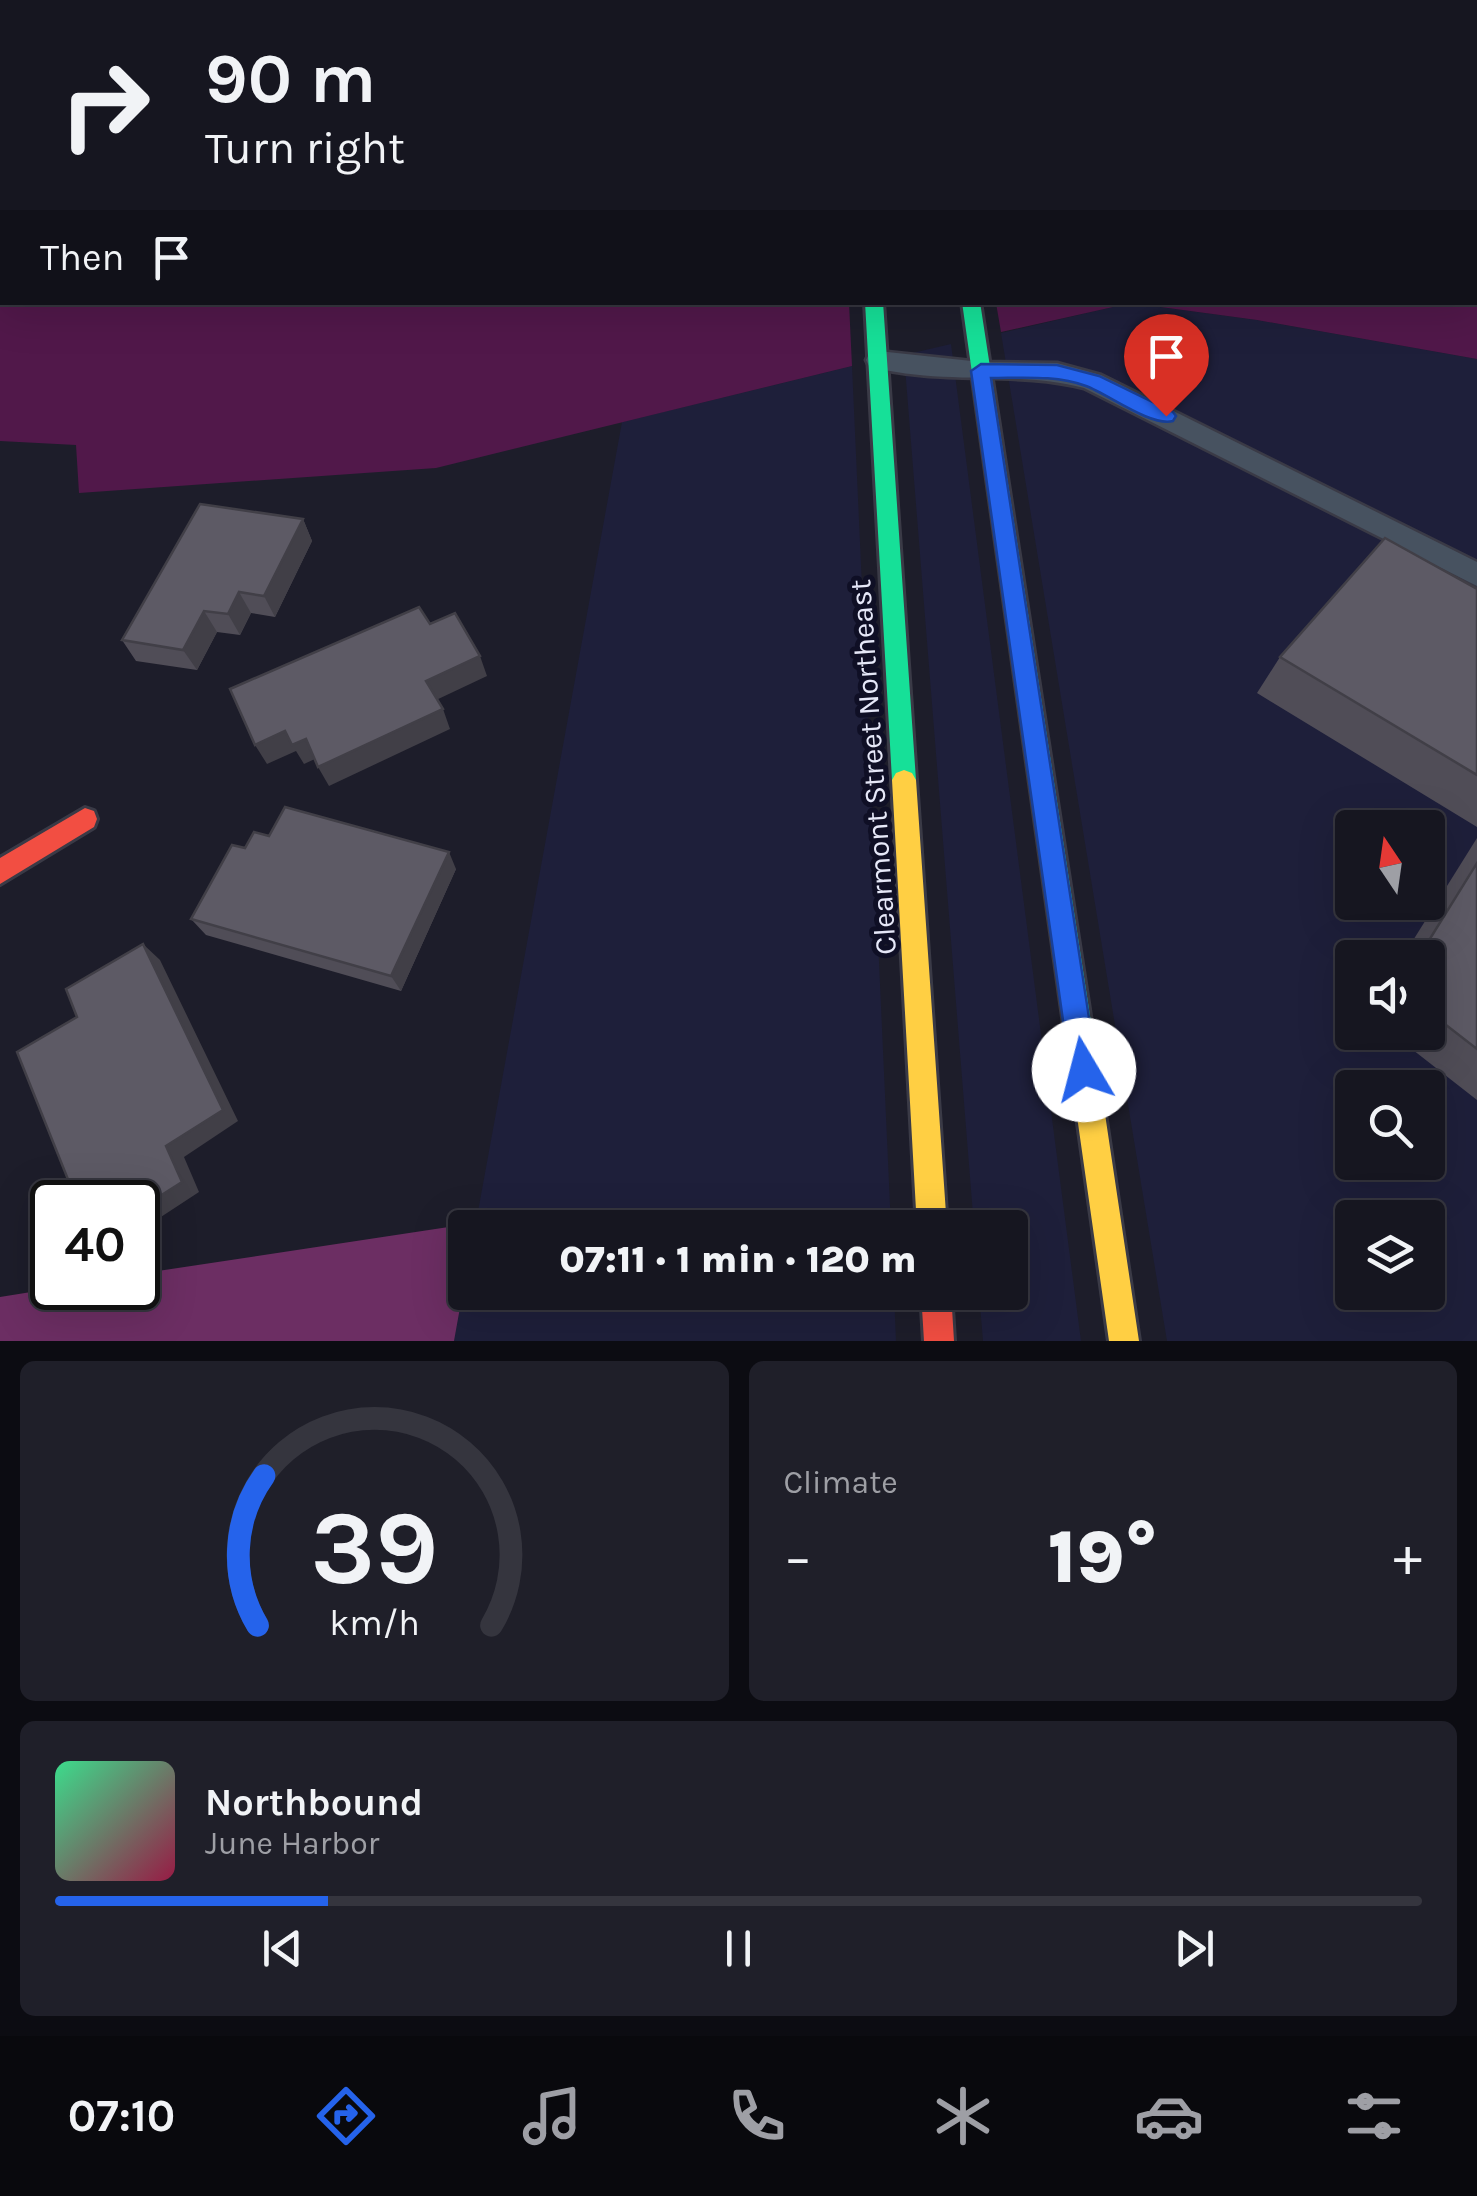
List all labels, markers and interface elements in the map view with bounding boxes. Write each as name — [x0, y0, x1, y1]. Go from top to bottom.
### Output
text: 90 m — [205, 38, 376, 120]
icon: right — [40, 40, 170, 170]
text: Turn right — [205, 122, 405, 174]
icon: arrive — [144, 230, 199, 285]
text: Then — [40, 235, 124, 280]
pin — [1124, 314, 1209, 417]
icon: arrive — [1139, 329, 1194, 384]
street label: Clearmont Street Northeast — [842, 578, 904, 956]
north arrow — [1335, 810, 1445, 920]
map controls — [1335, 810, 1445, 1310]
button: sound — [1335, 940, 1445, 1050]
position arrow — [1032, 1018, 1136, 1122]
button: search — [1335, 1070, 1445, 1180]
speed limit sign: 40 — [30, 1180, 160, 1310]
button: layers — [1335, 1200, 1445, 1310]
text: 07:11 · 1 min · 120 m — [559, 1237, 917, 1282]
text: Climate — [784, 1464, 898, 1501]
text: 39 — [310, 1488, 438, 1609]
text: 19° — [1048, 1513, 1158, 1601]
text: − — [784, 1525, 812, 1589]
text: + — [1393, 1525, 1422, 1589]
text: km/h — [329, 1602, 420, 1644]
text: Northbound — [205, 1780, 423, 1825]
text: June Harbor — [205, 1825, 379, 1862]
icon: previous — [255, 1921, 310, 1976]
icon: pause — [711, 1921, 766, 1976]
icon: next — [1167, 1921, 1222, 1976]
icon: directions — [311, 2081, 381, 2151]
icon: music — [517, 2081, 587, 2151]
icon: phone — [722, 2081, 792, 2151]
icon: climate — [928, 2081, 998, 2151]
icon: car — [1134, 2081, 1204, 2151]
icon: filters — [1339, 2081, 1409, 2151]
text: 07:10 — [68, 2090, 175, 2142]

